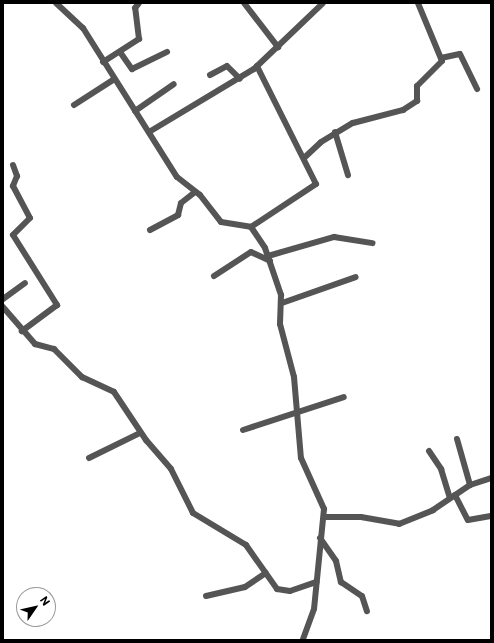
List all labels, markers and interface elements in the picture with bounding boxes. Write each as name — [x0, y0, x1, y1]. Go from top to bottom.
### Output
north arrow — [16, 587, 56, 627]
text: N — [38, 594, 53, 608]

